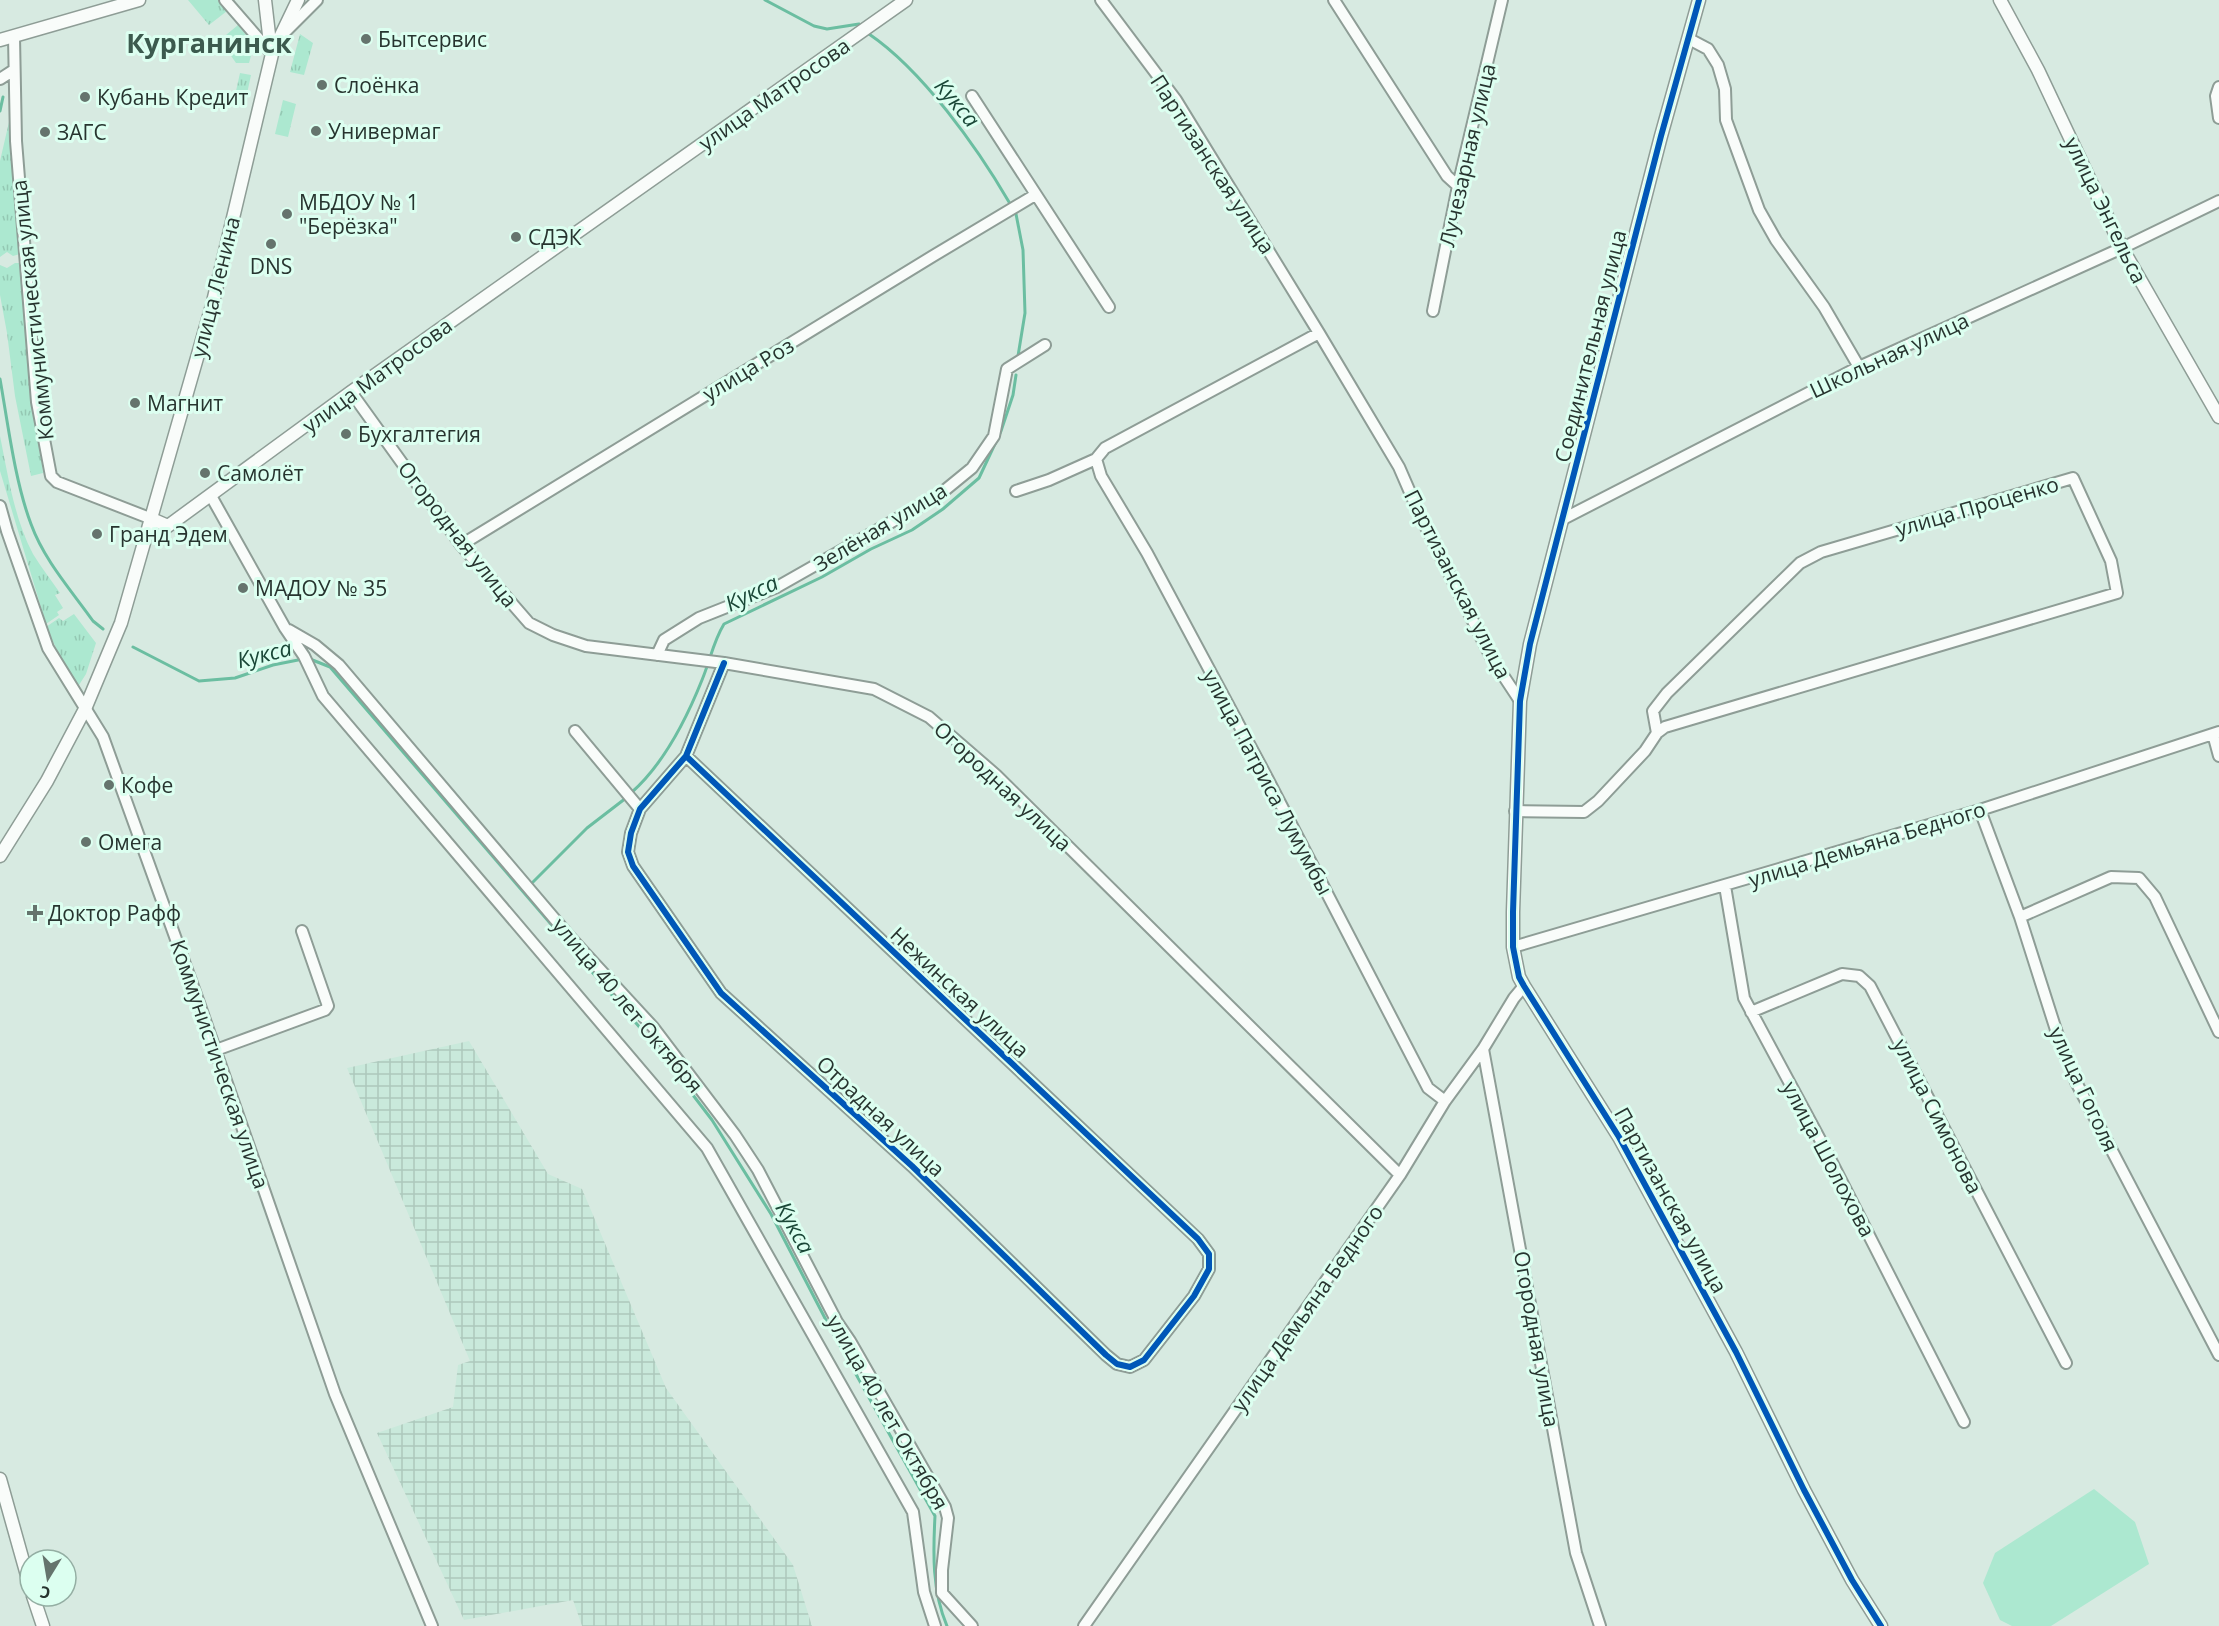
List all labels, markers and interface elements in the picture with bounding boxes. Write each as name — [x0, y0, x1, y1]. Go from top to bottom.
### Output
district label: Курганинск — [126, 24, 292, 61]
place label: Бытсервис — [378, 25, 487, 53]
street label: улица Матросова — [693, 31, 855, 157]
marker: Бытсервис — [359, 32, 373, 46]
street label: Лучезарная улица — [1432, 61, 1502, 249]
street label: Партизанская улица — [1144, 69, 1282, 259]
place label: Слоёнка — [334, 71, 419, 99]
water label: Кукса — [929, 71, 987, 133]
marker: Слоёнка — [315, 78, 329, 92]
place label: Кубань Кредит — [97, 83, 248, 111]
marker: Кубань Кредит — [78, 90, 92, 104]
place label: Универмаг — [328, 117, 440, 145]
place label: ЗАГС — [57, 118, 107, 146]
marker: Универмаг — [309, 124, 323, 138]
marker: ЗАГС — [38, 125, 52, 139]
street label: улица Энгельса — [2058, 132, 2154, 288]
street label: Коммунистическая улица — [4, 178, 60, 442]
place label: МБДОУ № 1 "Берёзка" — [299, 188, 419, 240]
marker: МБДОУ № 1 "Берёзка" — [280, 207, 294, 221]
street label: улица Ленина — [184, 214, 246, 360]
place label: СДЭК — [528, 223, 582, 251]
street label: Соединительная улица — [1548, 227, 1632, 465]
marker: СДЭК — [509, 230, 523, 244]
marker: DNS — [264, 237, 278, 251]
place label: DNS — [250, 252, 292, 280]
street label: Школьная улица — [1805, 306, 1973, 404]
street label: улица Матросова — [297, 311, 457, 439]
street label: улица Роз — [697, 331, 799, 407]
place label: Магнит — [147, 389, 223, 417]
marker: Магнит — [128, 396, 142, 410]
place label: Бухгалтегия — [358, 420, 481, 448]
marker: Бухгалтегия — [339, 427, 353, 441]
street label: Огородная улица — [392, 455, 524, 613]
place label: Самолёт — [217, 459, 304, 487]
marker: Самолёт — [198, 466, 212, 480]
street label: улица Проценко — [1892, 469, 2062, 543]
street label: Зелёная улица — [808, 476, 952, 578]
street label: Партизанская улица — [1398, 485, 1518, 683]
place label: Гранд Эдем — [109, 520, 228, 548]
marker: Гранд Эдем — [90, 527, 104, 541]
water label: Кукса — [720, 566, 782, 618]
place label: МАДОУ № 35 — [255, 574, 387, 602]
marker: МАДОУ № 35 — [236, 581, 250, 595]
water label: Кукса — [233, 632, 295, 674]
street label: улица Патриса Лумумбы — [1197, 664, 1339, 900]
street label: Огородная улица — [928, 715, 1078, 857]
place label: Кофе — [121, 771, 173, 799]
marker: Кофе — [102, 778, 116, 792]
street label: улица Демьяна Бедного — [1745, 795, 1989, 893]
place label: Омега — [98, 828, 162, 856]
marker: Омега — [79, 835, 93, 849]
place label: Доктор Рафф — [48, 899, 181, 927]
marker: Доктор Рафф — [26, 904, 44, 922]
street label: улица 40 лет Октября — [546, 912, 710, 1098]
street label: Нежинская улица — [885, 920, 1035, 1064]
street label: Коммунистическая улица — [164, 936, 276, 1192]
street label: улица Гоголя — [2043, 1022, 2125, 1156]
street label: улица Симонова — [1887, 1034, 1989, 1198]
street label: Отрадная улица — [811, 1049, 951, 1183]
street label: улица Шолохова — [1776, 1076, 1882, 1242]
street label: Партизанская улица — [1608, 1102, 1734, 1298]
water label: Кукса — [769, 1195, 823, 1259]
street label: улица Демьяна Бедного — [1225, 1199, 1389, 1417]
street label: Огородная улица — [1508, 1249, 1566, 1429]
street label: улица 40 лет Октября — [821, 1310, 955, 1514]
north arrow — [18, 1548, 78, 1608]
text: С — [38, 1581, 52, 1604]

